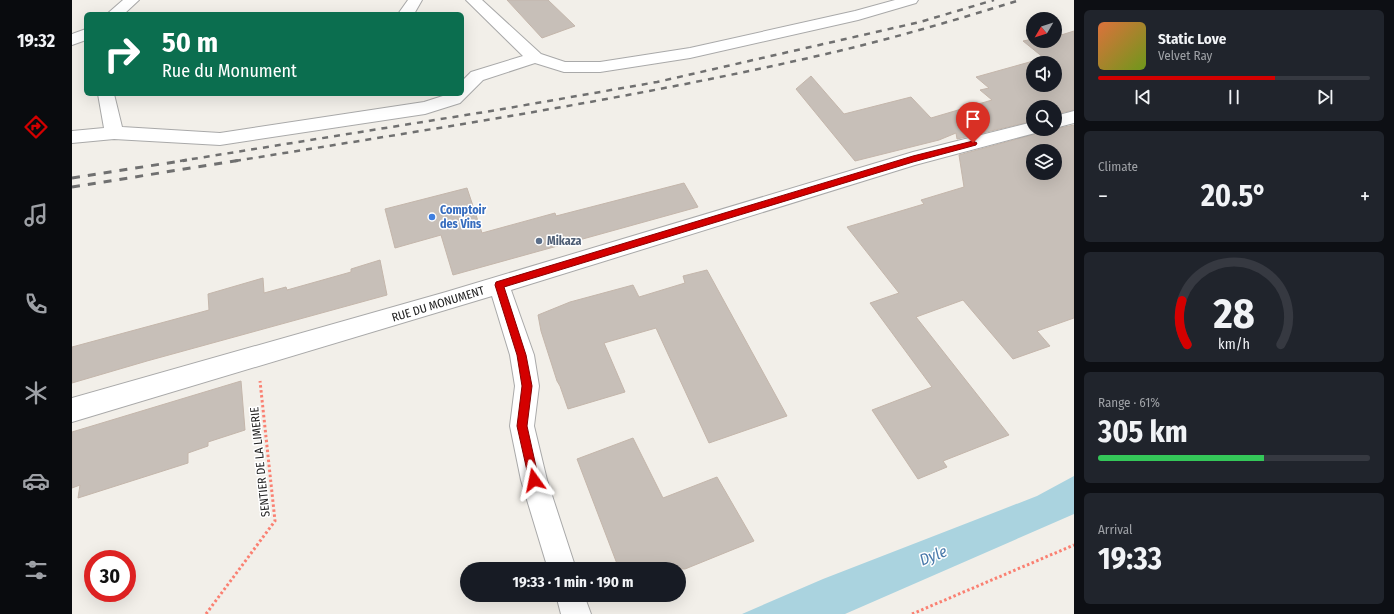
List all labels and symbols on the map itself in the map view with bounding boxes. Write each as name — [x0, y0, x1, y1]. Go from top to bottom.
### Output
north arrow — [1026, 12, 1062, 48]
pin — [956, 102, 990, 143]
place label: Comptoir des Vins — [440, 203, 487, 231]
marker: Comptoir des Vins — [427, 212, 437, 222]
place label: Mikaza — [547, 234, 582, 248]
marker: Mikaza — [534, 236, 544, 246]
street label: RUE DU MONUMENT — [390, 283, 486, 325]
street label: SENTIER DE LA LIMERIE — [247, 406, 273, 518]
position arrow — [513, 459, 555, 501]
water label: Dyle — [917, 541, 950, 570]
speed limit sign: 30 — [84, 550, 136, 602]

